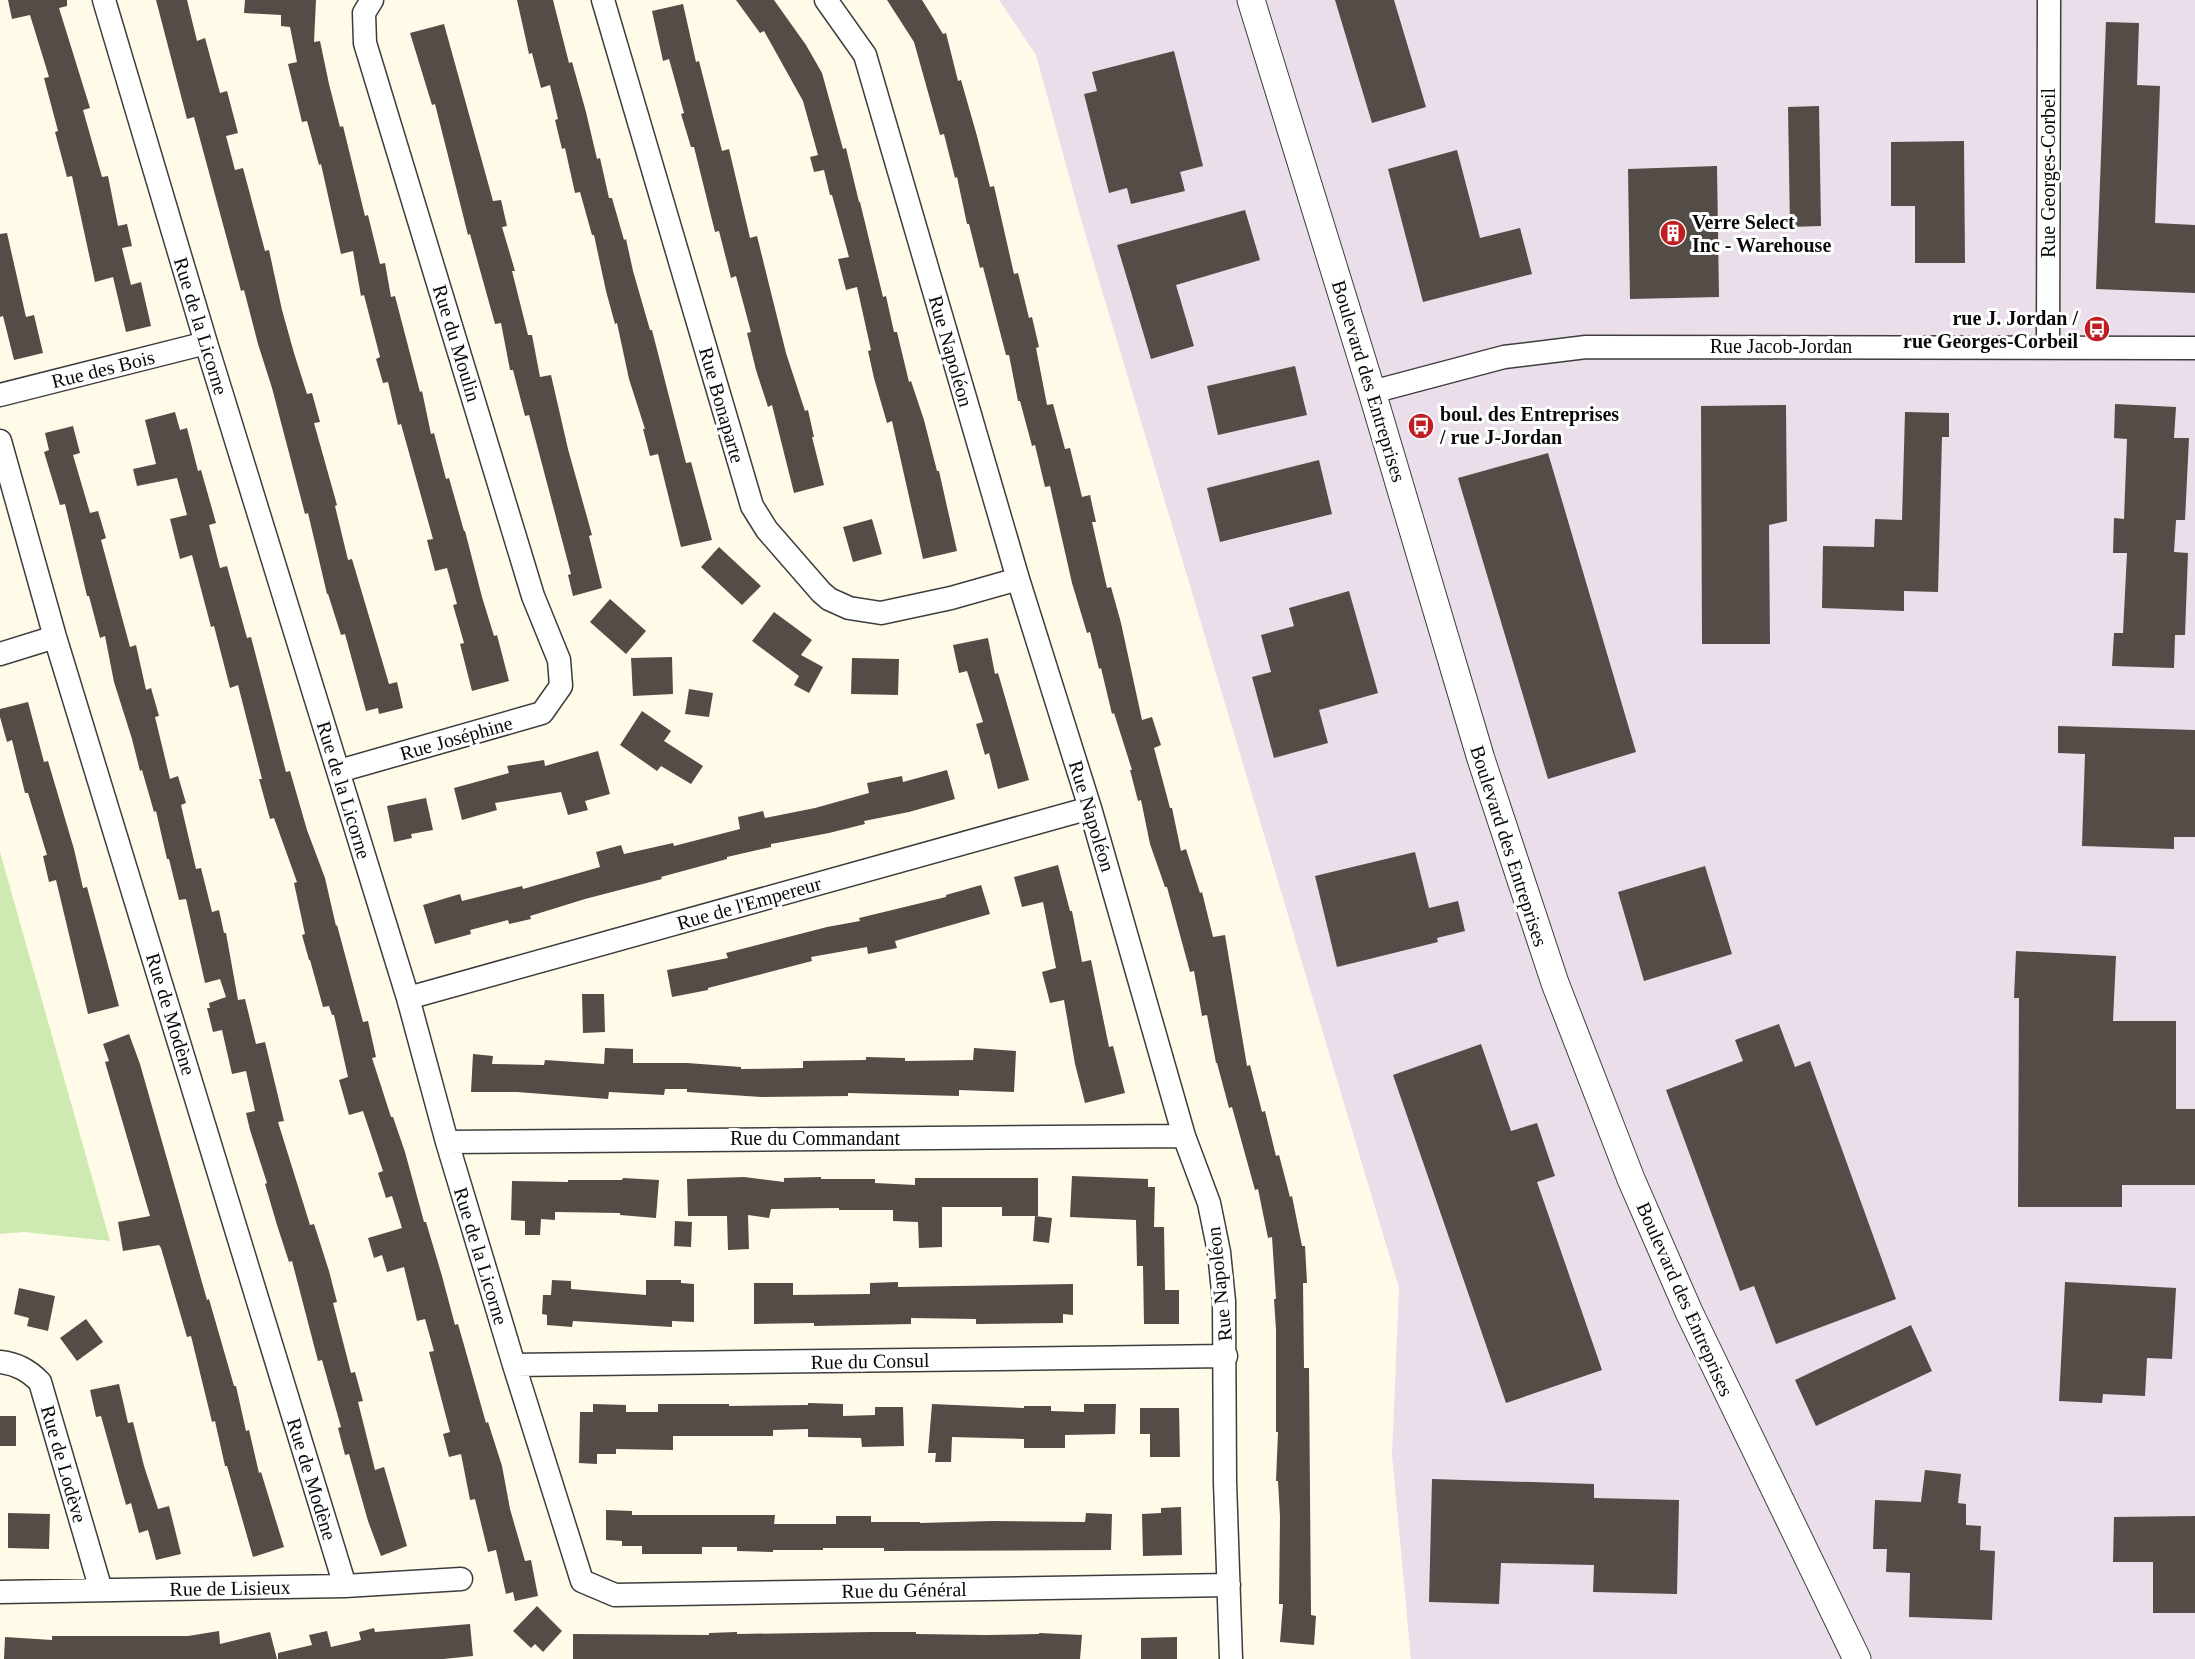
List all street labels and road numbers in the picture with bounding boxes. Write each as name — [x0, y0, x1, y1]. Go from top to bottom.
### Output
street label: Rue Georges-Corbeil — [2037, 87, 2060, 258]
street label: Rue de la Licorne — [170, 255, 232, 398]
street label: Boulevard des Entreprises — [1327, 277, 1410, 485]
street label: Rue du Moulin — [429, 282, 485, 404]
street label: Rue Napoléon — [924, 293, 977, 410]
street label: Rue Jacob-Jordan — [1710, 335, 1852, 357]
street label: Rue Bonaparte — [694, 345, 749, 466]
street label: Rue des Bois — [49, 346, 157, 392]
street label: Rue Joséphine — [397, 711, 515, 766]
street label: Rue de la Licorne — [313, 719, 375, 862]
street label: Boulevard des Entreprises — [1465, 743, 1552, 950]
street label: Rue Napoléon — [1064, 758, 1119, 874]
street label: Rue de l'Empereur — [674, 872, 824, 935]
street label: Rue de Modène — [142, 950, 200, 1078]
street label: Rue du Commandant — [730, 1127, 900, 1149]
street label: Rue de la Licorne — [450, 1185, 512, 1328]
street label: Boulevard des Entreprises — [1631, 1199, 1738, 1400]
street label: Rue Napoléon — [1202, 1226, 1237, 1342]
street label: Rue du Consul — [810, 1349, 930, 1373]
street label: Rue de Lodève — [37, 1403, 91, 1525]
street label: Rue de Modène — [283, 1415, 341, 1543]
street label: Rue de Lisieux — [169, 1576, 291, 1600]
street label: Rue du Général — [841, 1578, 967, 1602]

